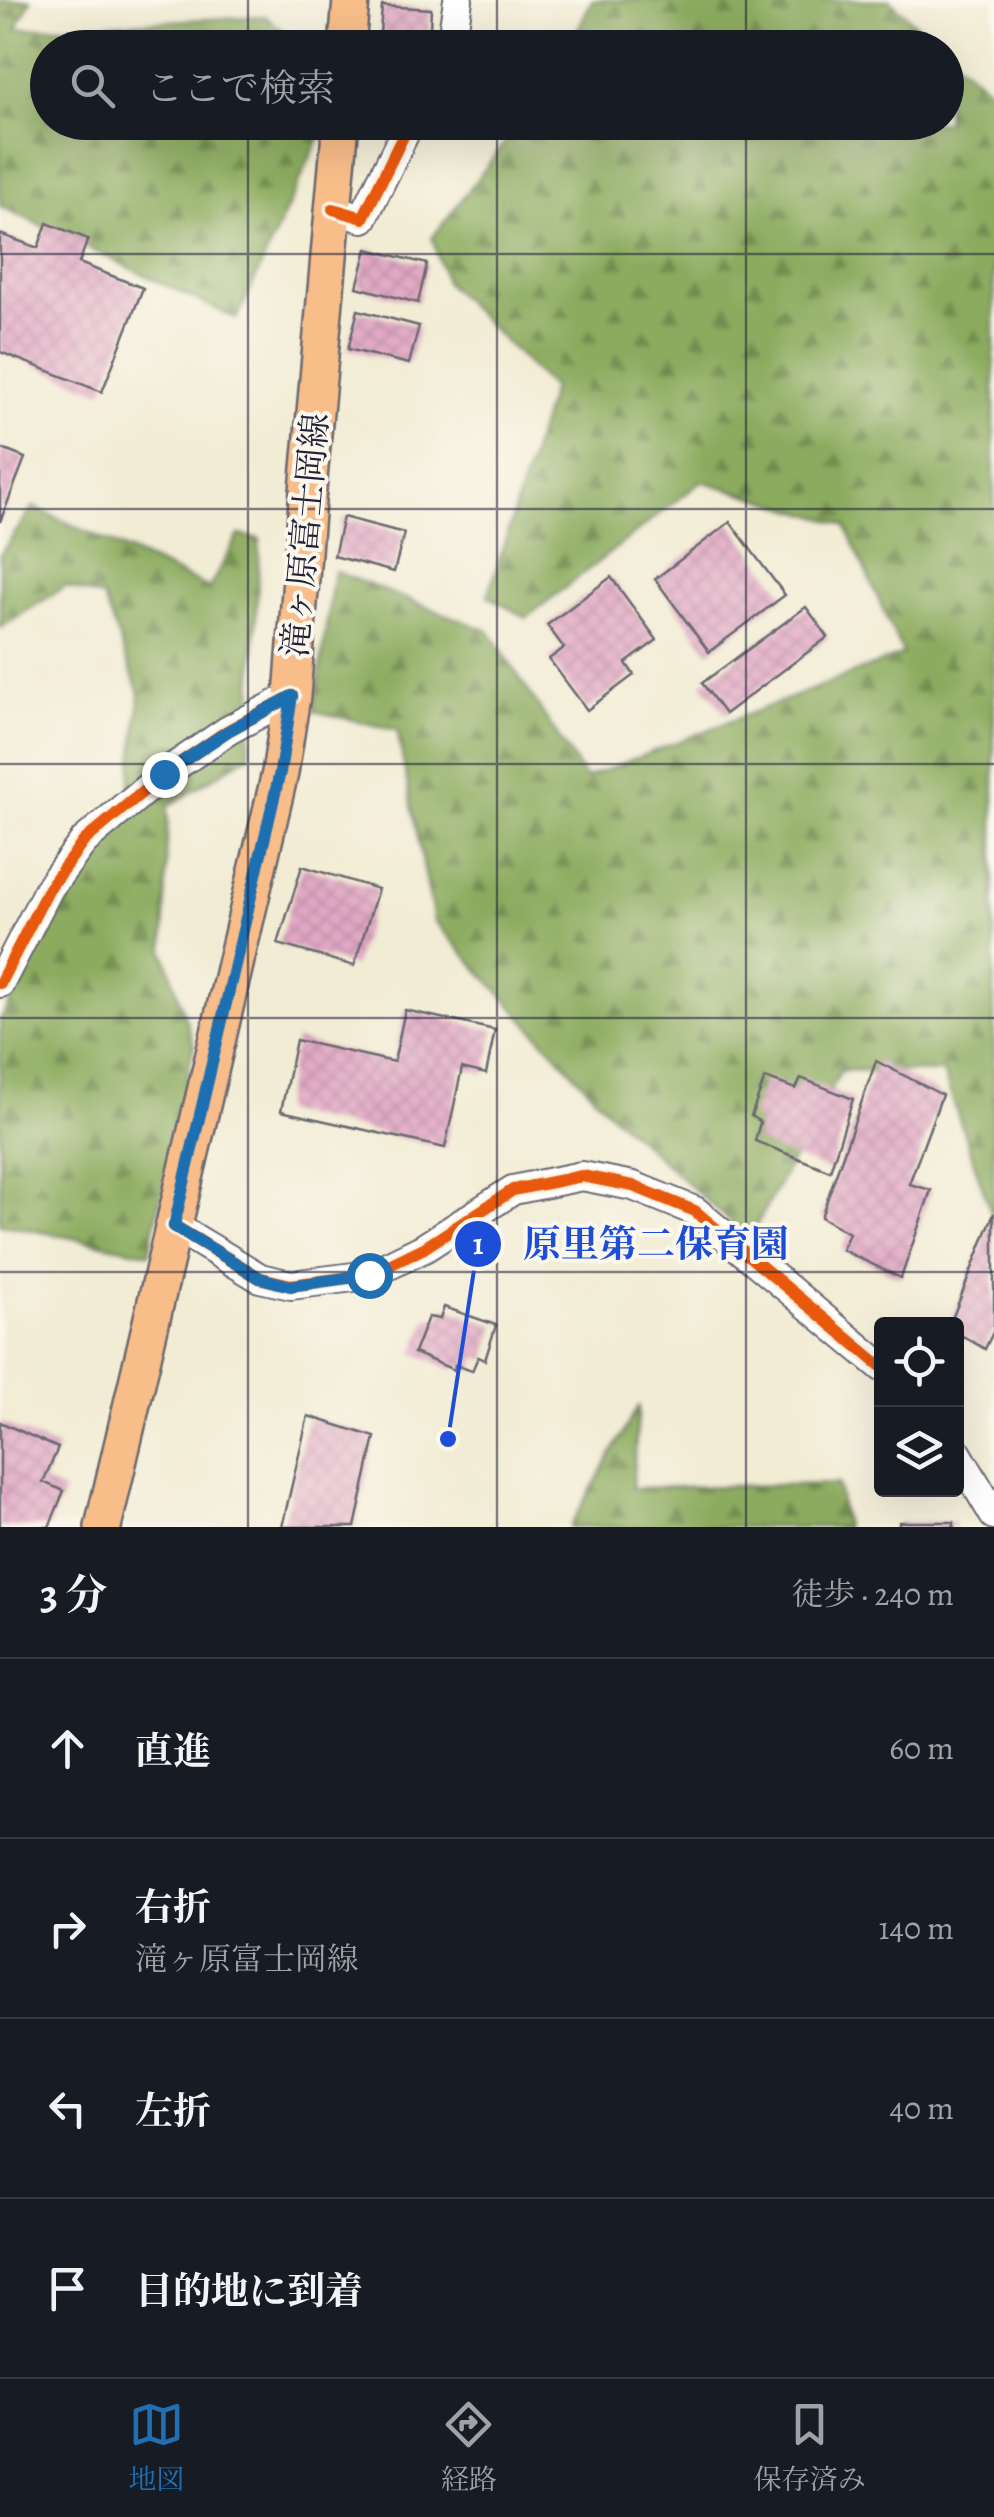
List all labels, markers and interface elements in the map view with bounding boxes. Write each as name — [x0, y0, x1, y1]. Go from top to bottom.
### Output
search box — [30, 30, 964, 140]
icon: search — [65, 58, 120, 113]
text: ここで検索 — [145, 62, 335, 114]
street label: 滝ヶ原富士岡線 — [270, 411, 340, 659]
route end — [142, 752, 188, 798]
callout: 原里第二保育園 — [453, 1210, 809, 1278]
text: 原里第二保育園 — [523, 1218, 789, 1270]
text: 1 — [473, 1224, 484, 1264]
route start — [347, 1253, 393, 1299]
map controls — [874, 1317, 964, 1497]
button: locate — [874, 1317, 964, 1407]
button: layers — [874, 1407, 964, 1497]
text: 3 分 — [40, 1566, 107, 1623]
text: 徒歩 · 240 m — [791, 1572, 954, 1616]
icon: ahead — [40, 1721, 95, 1776]
text: 直進 — [135, 1725, 211, 1777]
text: 60 m — [889, 1726, 954, 1770]
text: 右折 — [135, 1881, 211, 1933]
icon: right — [40, 1901, 95, 1956]
text: 140 m — [879, 1906, 954, 1950]
text: 滝ヶ原富士岡線 — [135, 1937, 359, 1981]
icon: left — [40, 2081, 95, 2136]
text: 左折 — [135, 2085, 211, 2137]
text: 40 m — [889, 2086, 954, 2130]
icon: arrive — [40, 2261, 95, 2316]
text: 目的地に到着 — [135, 2265, 363, 2317]
tab: 地図 — [128, 2397, 184, 2499]
tab: 経路 — [441, 2397, 497, 2499]
tab: 保存済み — [754, 2397, 866, 2499]

